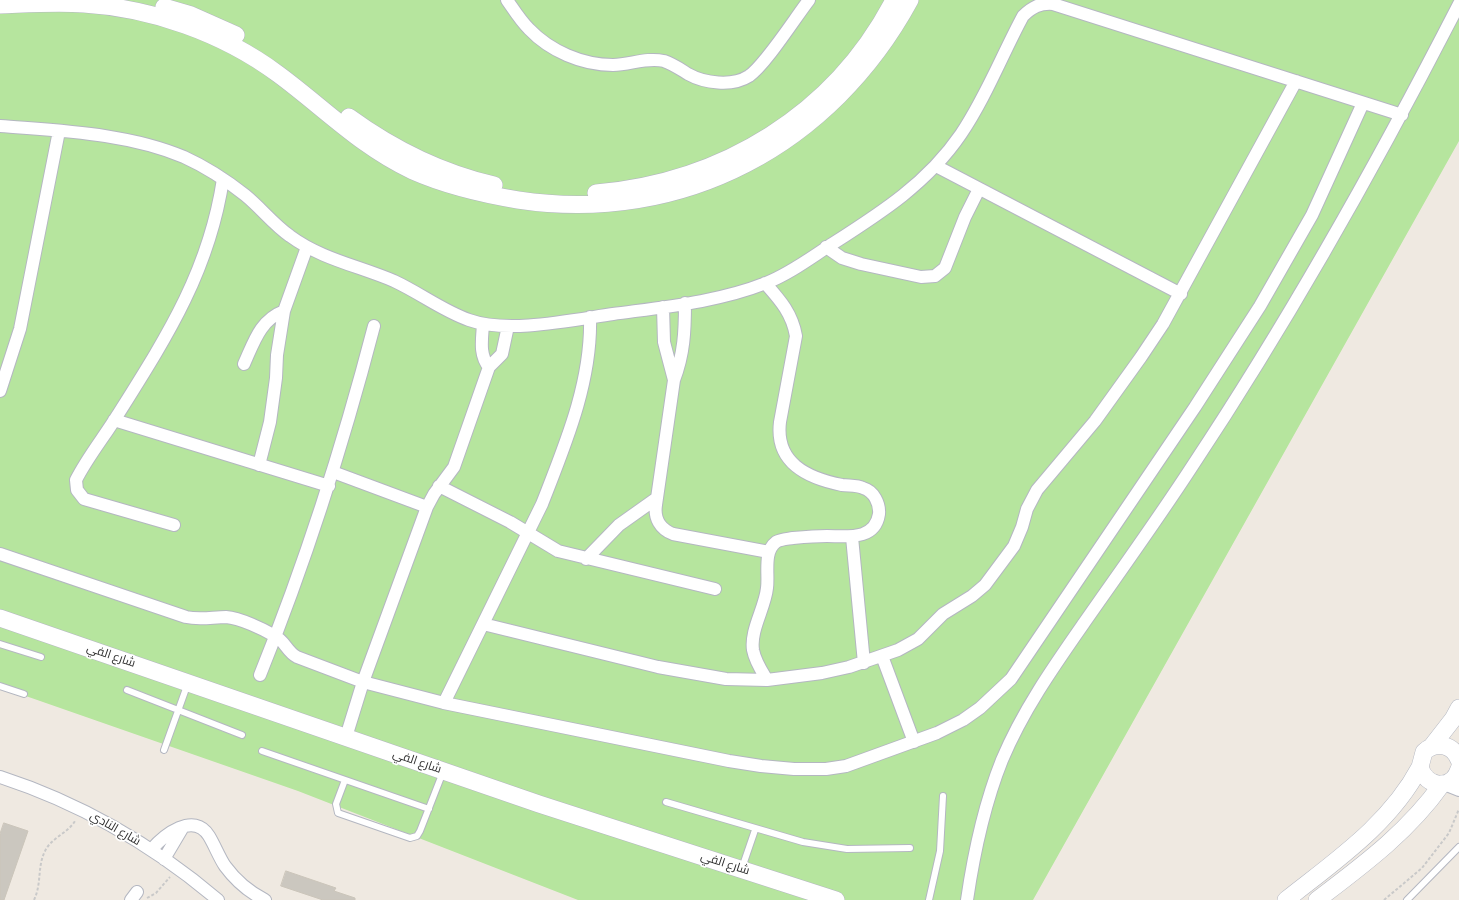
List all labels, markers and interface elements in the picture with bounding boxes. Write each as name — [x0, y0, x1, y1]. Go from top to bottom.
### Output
street label: شارع الفي — [85, 641, 137, 671]
street label: شارع الفي — [391, 747, 443, 777]
street label: شارع النادي — [87, 809, 143, 849]
street label: شارع الفي — [699, 849, 751, 879]

